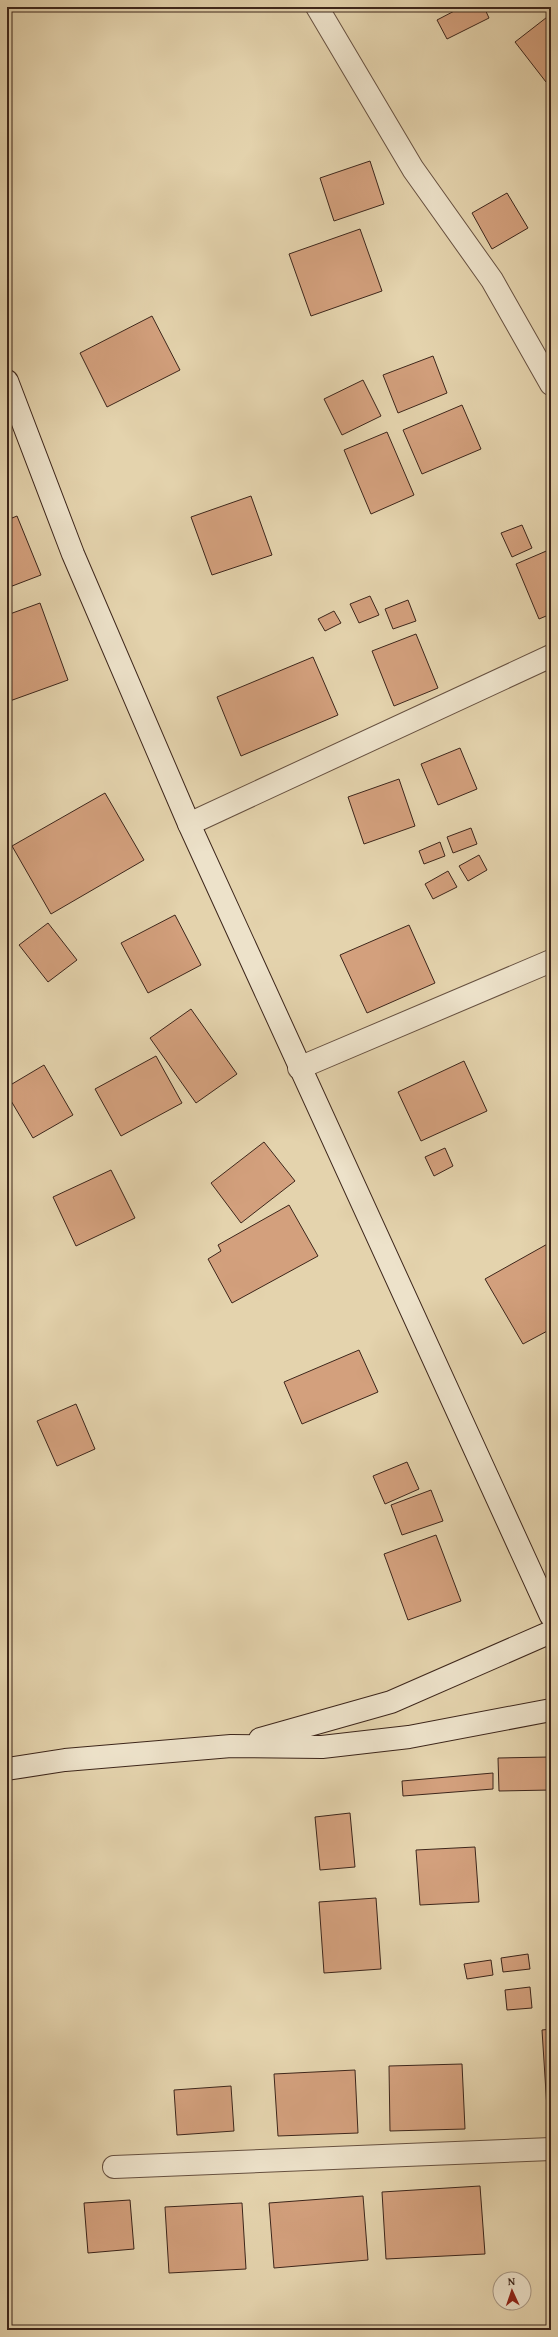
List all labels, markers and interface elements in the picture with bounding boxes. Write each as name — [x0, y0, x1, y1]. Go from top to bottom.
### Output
north arrow — [492, 2271, 532, 2311]
text: N — [507, 2273, 516, 2289]

